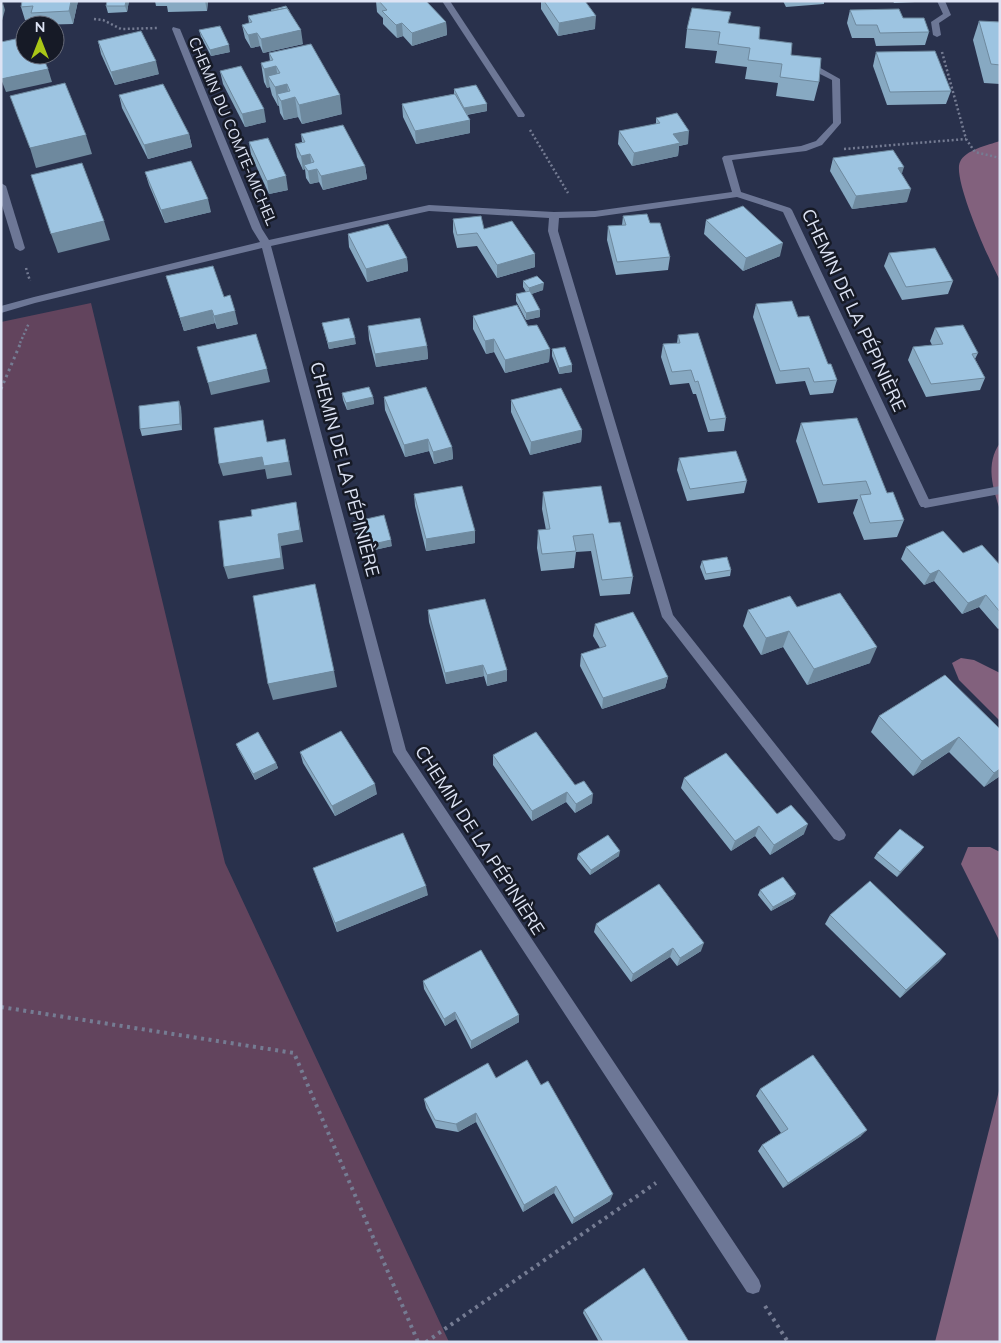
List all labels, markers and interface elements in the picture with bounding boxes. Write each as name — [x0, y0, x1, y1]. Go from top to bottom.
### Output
north arrow — [15, 15, 65, 65]
text: N — [35, 18, 45, 36]
street label: CHEMIN DU COMTE-MICHEL — [185, 34, 281, 228]
street label: CHEMIN DE LA PÉPINIÈRE — [797, 205, 911, 415]
street label: CHEMIN DE LA PÉPINIÈRE — [305, 359, 385, 579]
street label: CHEMIN DE LA PÉPINIÈRE — [410, 741, 550, 939]

